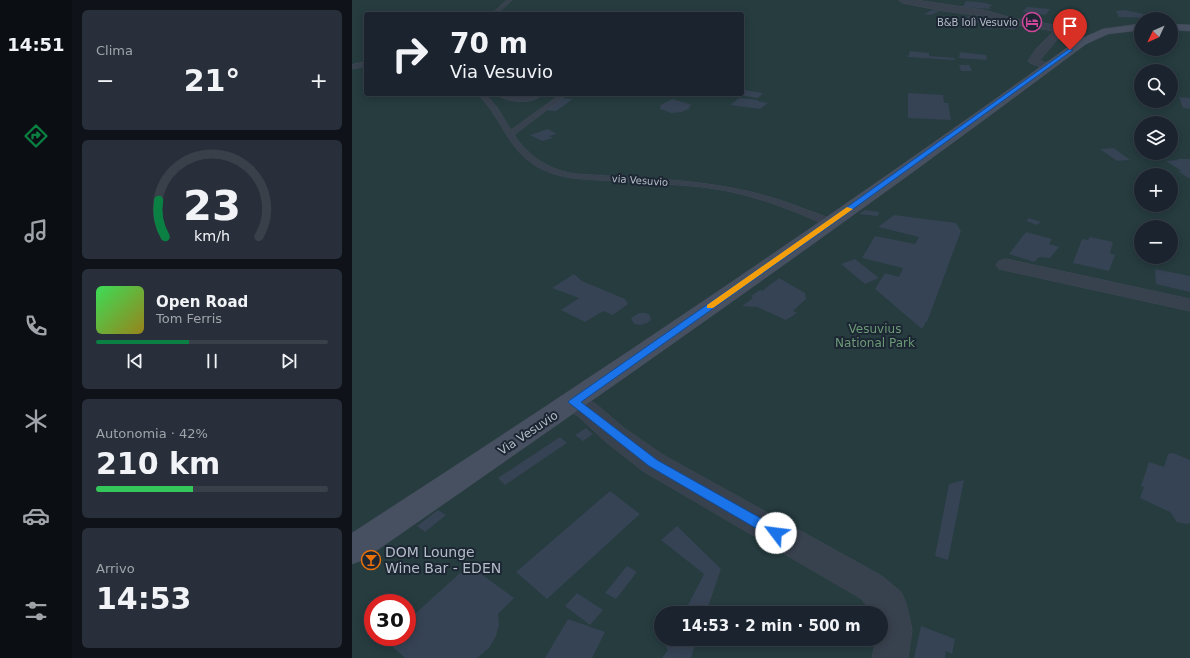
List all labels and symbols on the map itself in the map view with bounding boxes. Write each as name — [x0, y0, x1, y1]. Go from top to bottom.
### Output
pin — [1053, 9, 1087, 50]
hotel icon: B&B Iolì Vesuvio — [1021, 11, 1043, 33]
north arrow — [1134, 12, 1178, 56]
place label: B&B Iolì Vesuvio — [937, 17, 1018, 28]
street label: via Vesuvio — [611, 173, 669, 188]
park label: Vesuvius National Park — [835, 322, 915, 350]
street label: Via Vesuvio — [496, 408, 560, 458]
position arrow — [755, 512, 797, 554]
place label: DOM Lounge Wine Bar - EDEN — [385, 544, 501, 576]
bar icon: DOM Lounge Wine Bar - EDEN — [360, 549, 382, 571]
speed limit sign: 30 — [364, 594, 416, 646]

